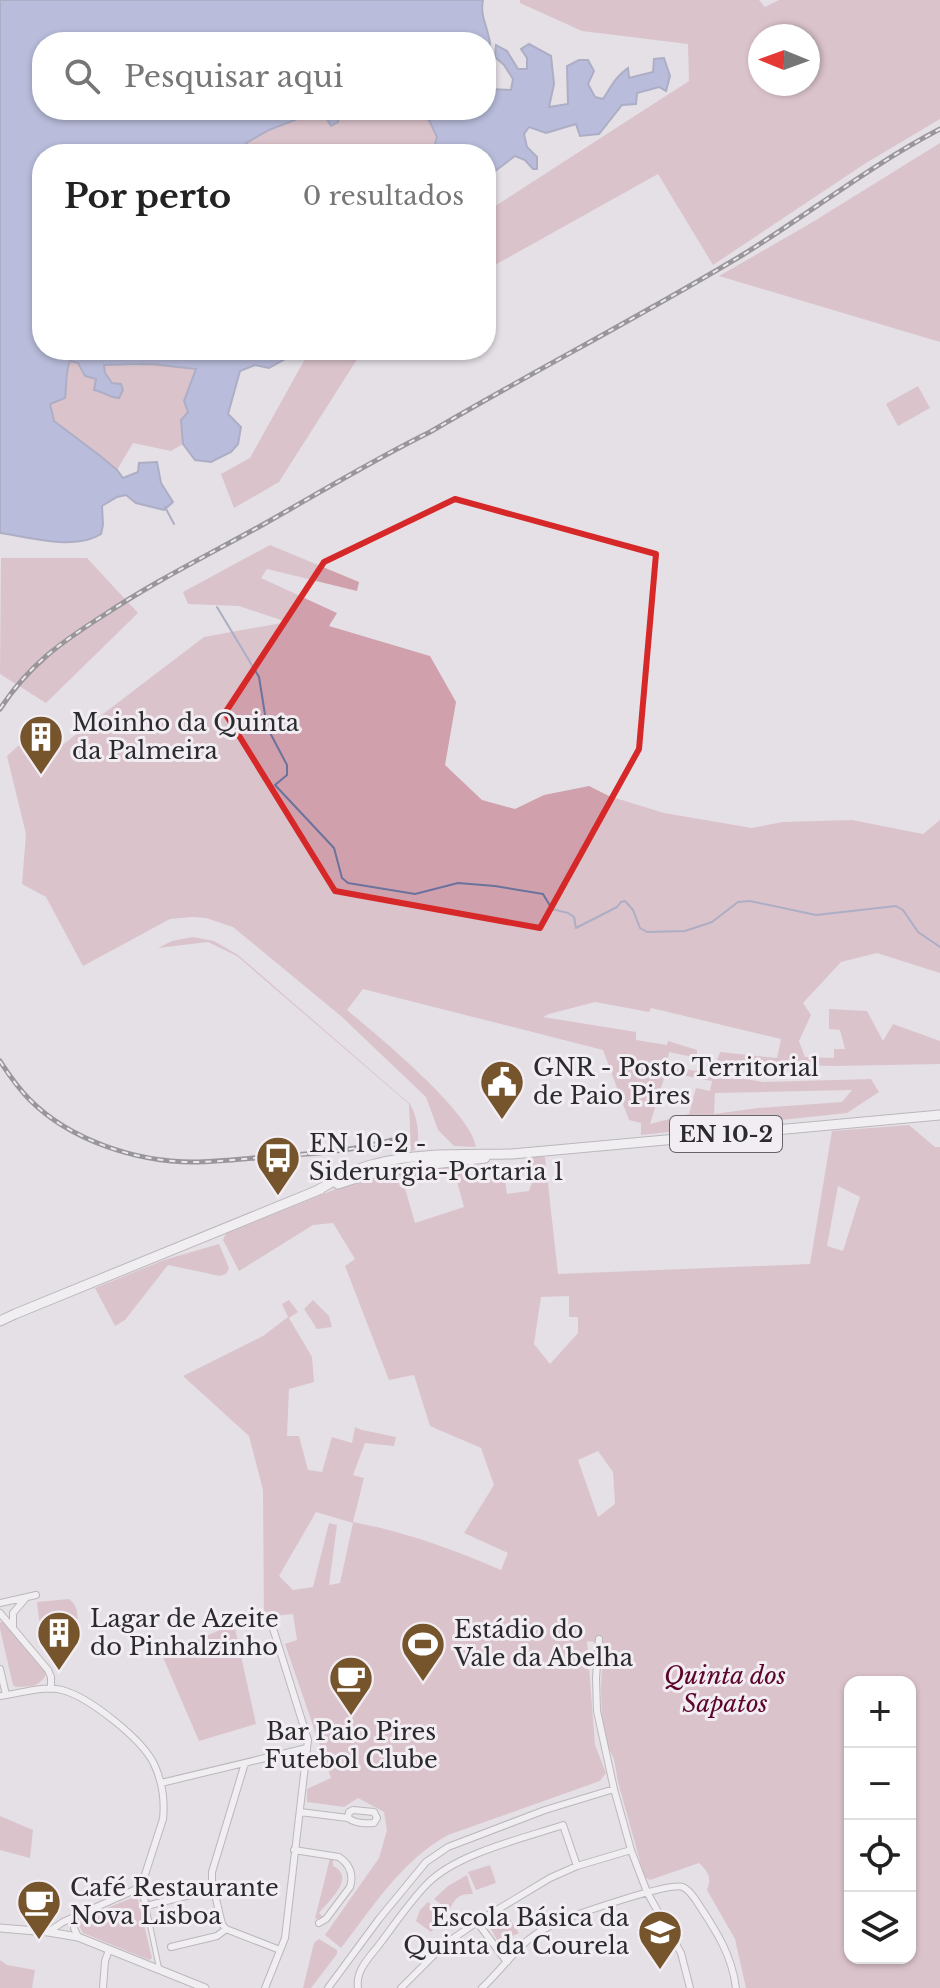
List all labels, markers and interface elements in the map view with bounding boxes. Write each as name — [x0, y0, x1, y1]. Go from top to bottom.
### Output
north arrow — [748, 24, 820, 96]
search box — [32, 32, 496, 120]
icon: search — [60, 54, 104, 98]
text: Pesquisar aqui — [124, 58, 343, 95]
text: Por perto — [64, 175, 231, 217]
text: 0 resultados — [303, 180, 464, 212]
place label: Moinho da Quinta da Palmeira — [72, 708, 300, 765]
building icon: Moinho da Quinta da Palmeira — [17, 713, 65, 776]
place label: GNR - Posto Territorial de Paio Pires — [533, 1053, 819, 1110]
public building icon: GNR - Posto Territorial de Paio Pires — [478, 1058, 526, 1121]
road number: EN 10-2 — [670, 1116, 782, 1152]
place label: EN 10-2 - Siderurgia-Portaria 1 — [309, 1129, 564, 1186]
bus stop icon: EN 10-2 - Siderurgia-Portaria 1 — [254, 1134, 302, 1197]
place label: Lagar de Azeite do Pinhalzinho — [90, 1604, 279, 1661]
building icon: Lagar de Azeite do Pinhalzinho — [35, 1609, 83, 1672]
place label: Estádio do Vale da Abelha — [453, 1615, 634, 1672]
sports icon: Estádio do Vale da Abelha — [399, 1620, 447, 1683]
cafe icon: Bar Paio Pires Futebol Clube — [327, 1654, 375, 1717]
park label: Quinta dos Sapatos — [664, 1661, 786, 1718]
map controls — [844, 1676, 916, 1964]
button: + — [844, 1676, 916, 1748]
place label: Bar Paio Pires Futebol Clube — [264, 1717, 438, 1774]
button: − — [844, 1748, 916, 1820]
button: locate — [844, 1820, 916, 1892]
place label: Café Restaurante Nova Lisboa — [70, 1873, 279, 1930]
cafe icon: Café Restaurante Nova Lisboa — [15, 1878, 63, 1941]
button: layers — [844, 1892, 916, 1964]
place label: Escola Básica da Quinta da Courela — [403, 1903, 630, 1960]
school or university icon: Escola Básica da Quinta da Courela — [636, 1908, 684, 1971]

